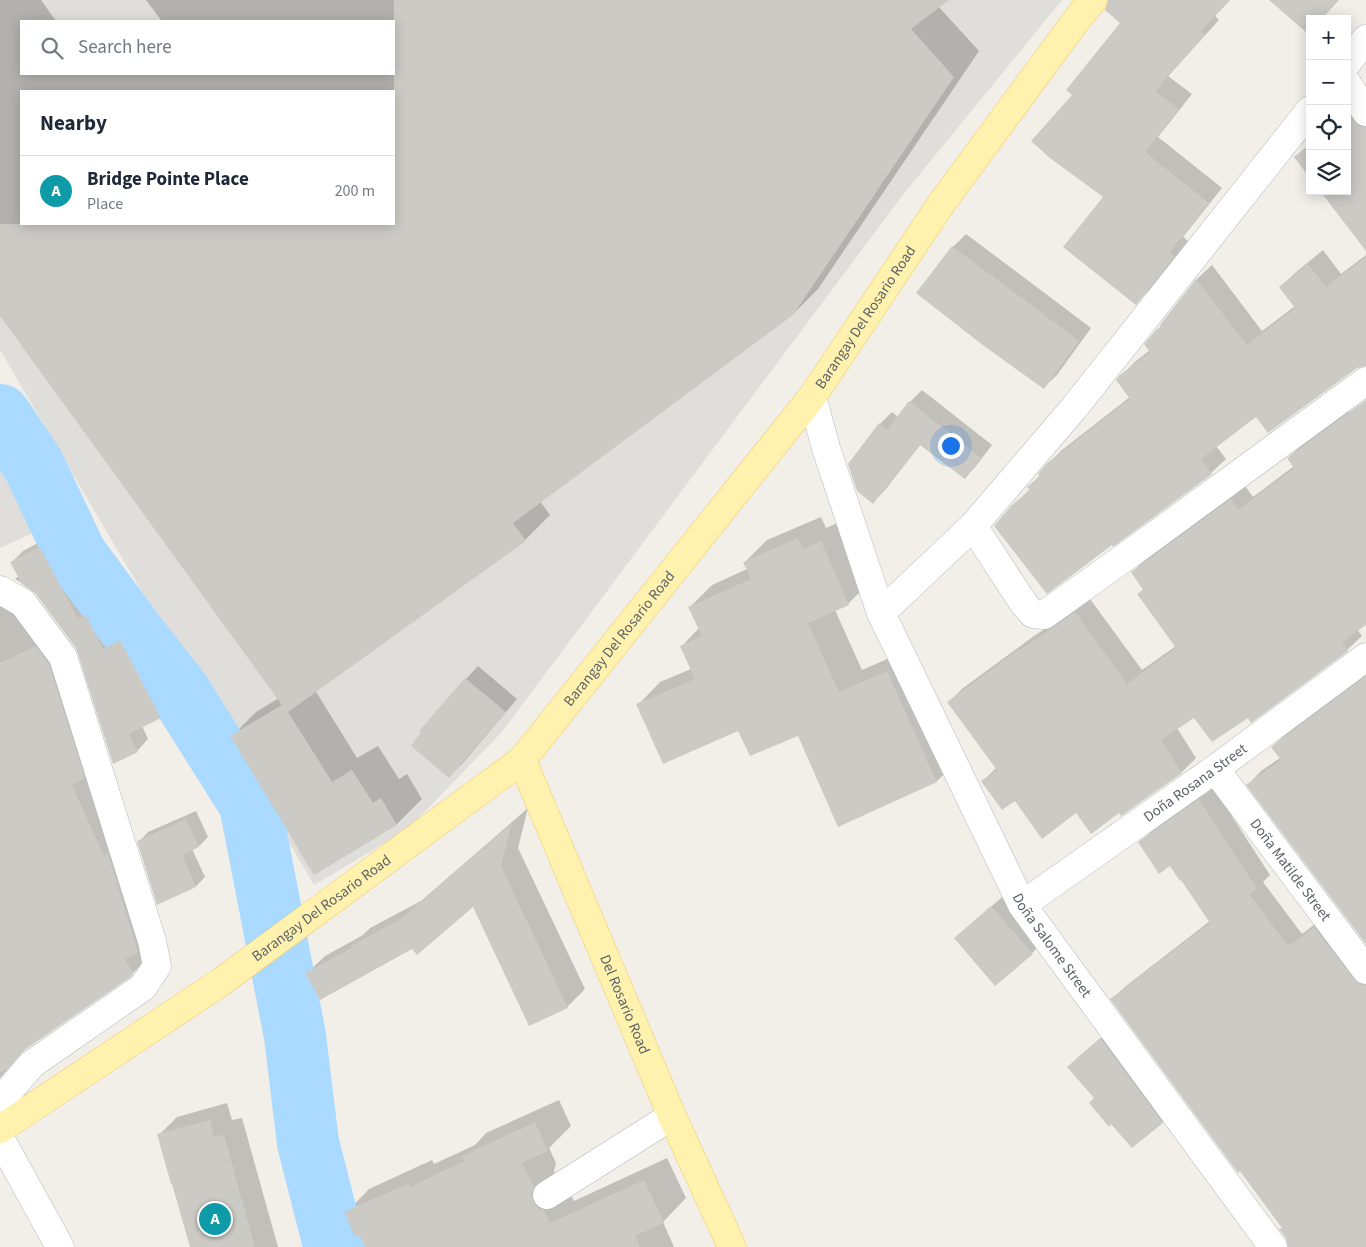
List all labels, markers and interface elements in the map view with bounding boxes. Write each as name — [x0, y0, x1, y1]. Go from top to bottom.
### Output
map controls — [1306, 15, 1351, 195]
button: + — [1306, 15, 1351, 60]
search box — [20, 20, 395, 75]
icon: search — [38, 34, 66, 62]
text: Search here — [78, 34, 172, 61]
button: − — [1306, 60, 1351, 105]
button: locate — [1306, 105, 1351, 150]
text: Nearby — [40, 108, 107, 138]
button: layers — [1306, 150, 1351, 195]
text: Bridge Pointe Place — [87, 166, 249, 193]
text: A — [51, 180, 61, 202]
text: 200 m — [335, 180, 375, 202]
text: Place — [87, 193, 123, 215]
street label: Barangay Del Rosario Road — [810, 242, 921, 393]
your location — [938, 433, 964, 459]
street label: Barangay Del Rosario Road — [559, 567, 680, 711]
street label: Doña Rosana Street — [1139, 739, 1252, 827]
street label: Doña Matilde Street — [1245, 814, 1336, 926]
street label: Barangay Del Rosario Road — [248, 850, 395, 967]
street label: Doña Salome Street — [1007, 890, 1096, 1002]
street label: Del Rosario Road — [594, 951, 655, 1057]
pin: A — [199, 1200, 231, 1238]

